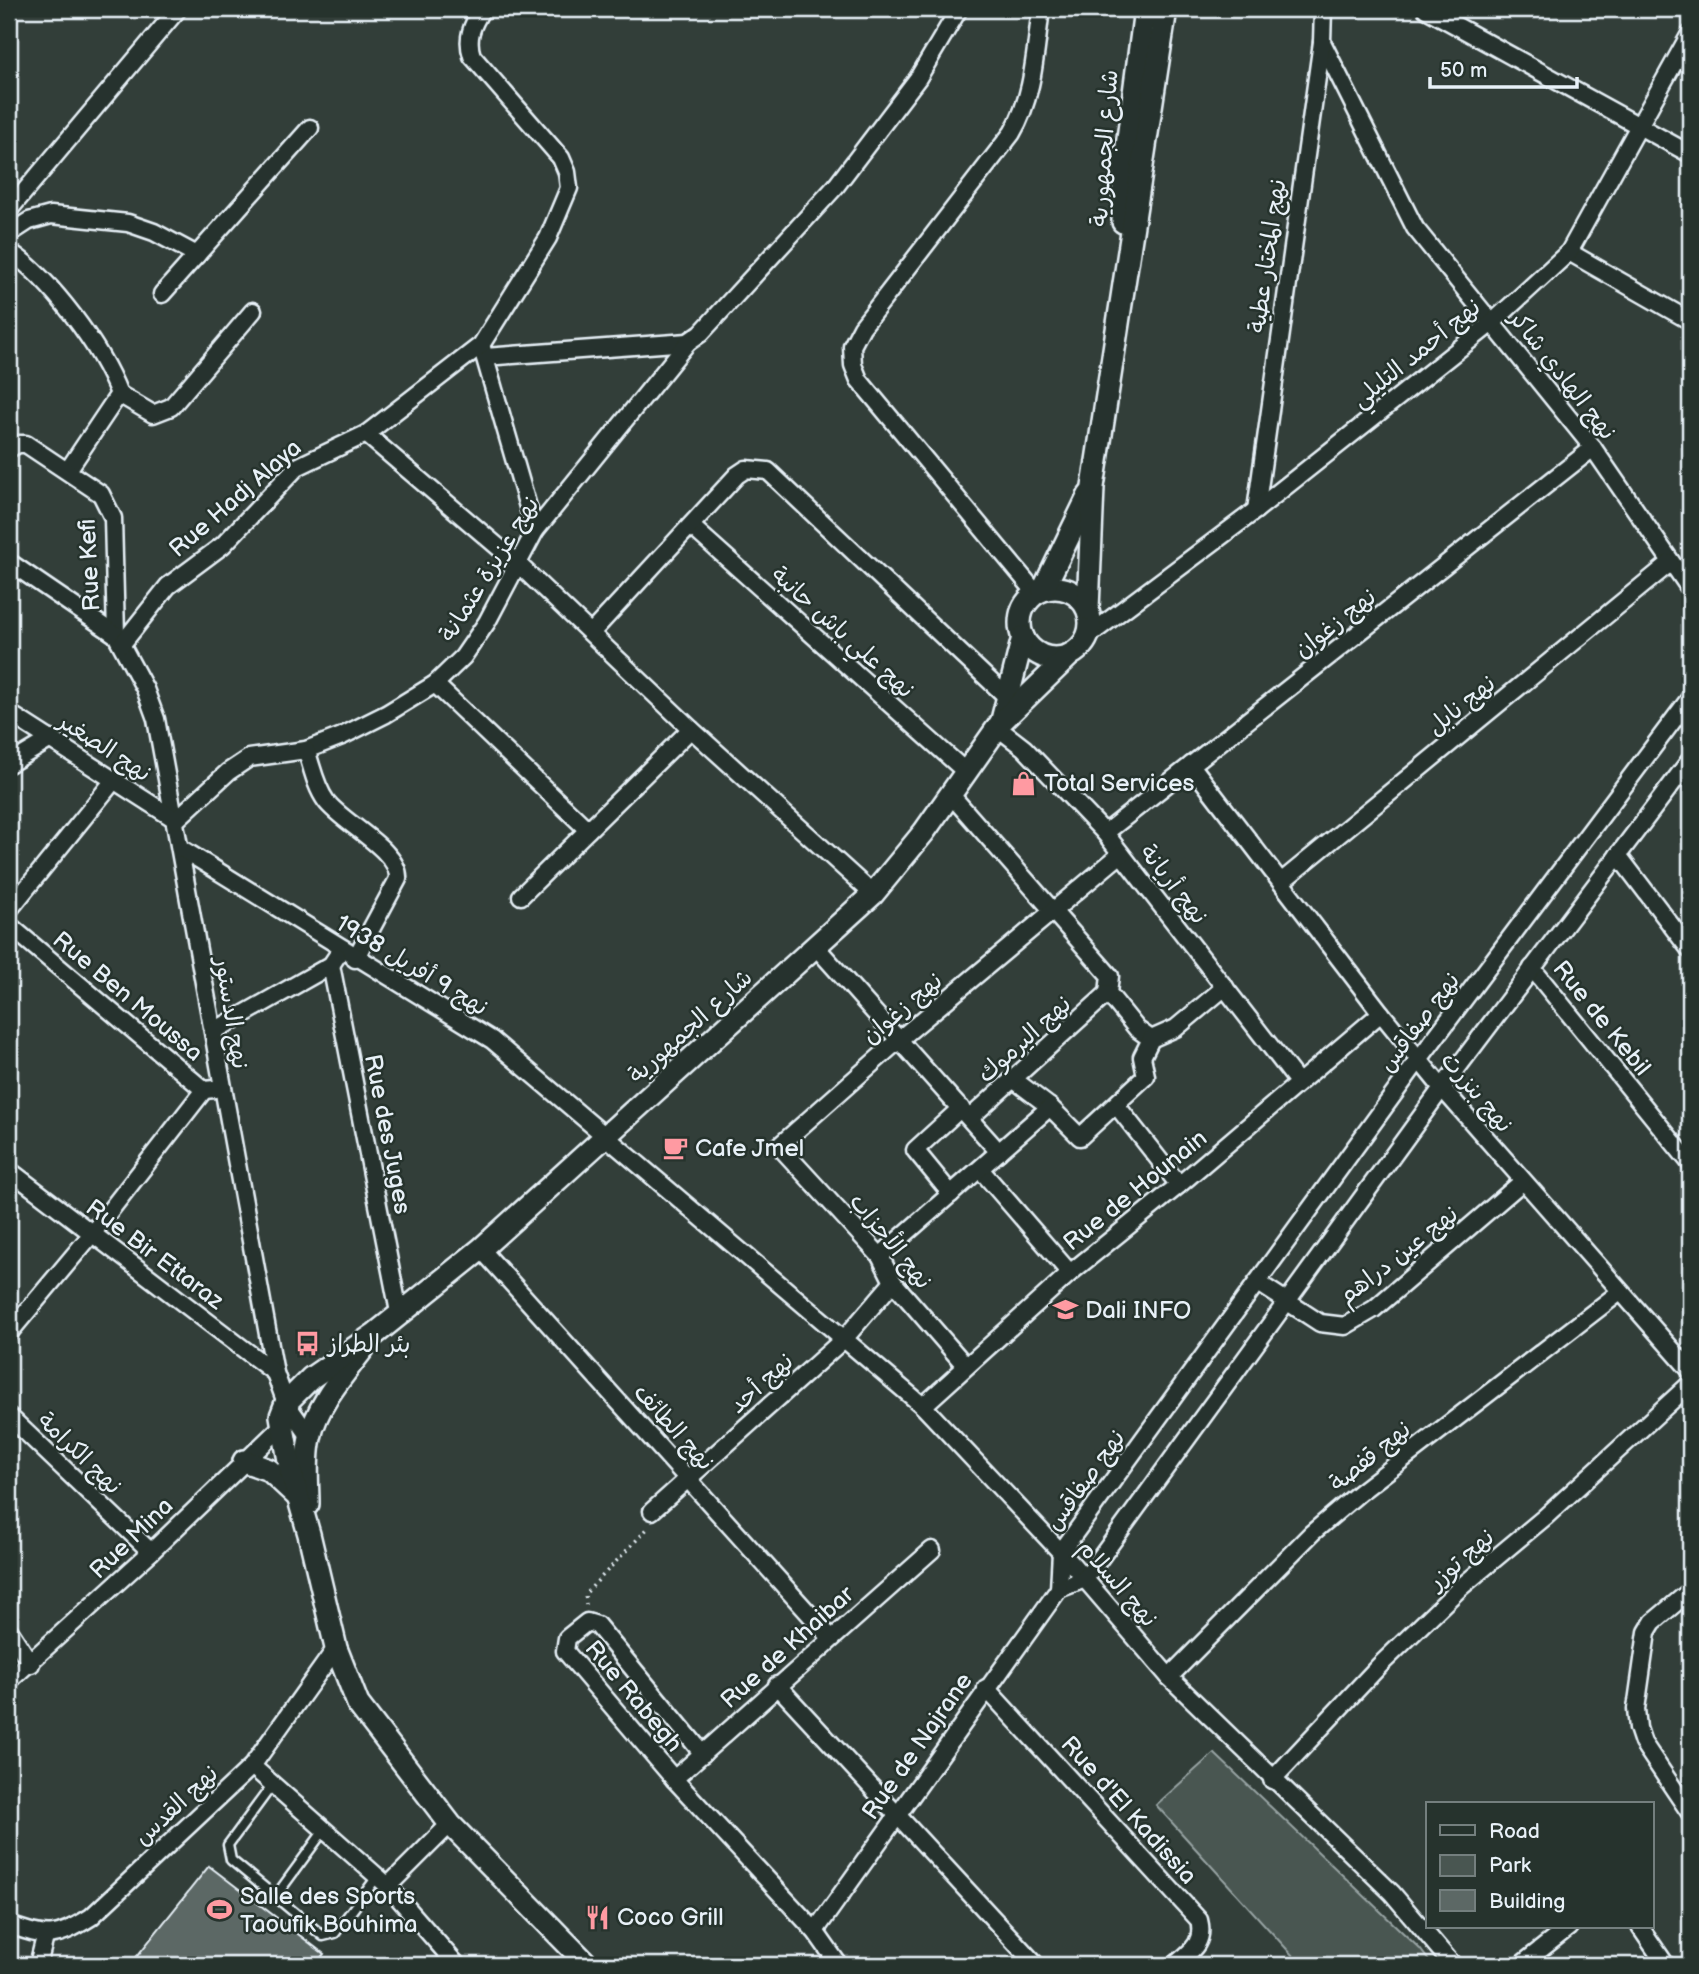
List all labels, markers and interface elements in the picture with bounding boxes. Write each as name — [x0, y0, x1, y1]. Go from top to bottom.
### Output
scale bar — [1430, 46, 1576, 90]
text: 50 m — [1440, 58, 1487, 83]
street label: شارع الجمهورية — [1085, 69, 1126, 228]
street label: نهج المختار عطية — [1242, 177, 1294, 335]
street label: نهج أحمد التليلي — [1345, 292, 1490, 419]
street label: نهج الهادي شاكر — [1500, 303, 1622, 447]
street label: Rue Hadj Alaya — [163, 433, 307, 564]
street label: نهج عزيزة عثمانة — [433, 491, 546, 648]
street label: Rue Kefi — [73, 518, 106, 612]
street label: نهج علي باش حانبة — [761, 560, 920, 709]
street label: نهج زغوان — [1288, 582, 1383, 665]
street label: نهج نابل — [1421, 669, 1502, 743]
street label: نهج الصغير — [51, 706, 157, 789]
shop icon: Total Services — [1010, 769, 1038, 797]
place label: Total Services — [1044, 769, 1194, 798]
street label: نهج أريانة — [1133, 838, 1215, 931]
street label: نهج 9 أفريل 1938 — [330, 908, 494, 1023]
street label: Rue Ben Moussa — [47, 925, 208, 1067]
street label: نهج الدستور — [207, 953, 255, 1071]
street label: Rue de Kebil — [1546, 955, 1657, 1082]
street label: شارع الجمهورية — [622, 963, 760, 1091]
street label: نهج زغوان — [856, 966, 949, 1051]
street label: نهج صفاقس — [1372, 967, 1467, 1079]
street label: نهج اليرموك — [971, 990, 1078, 1090]
street label: نهج بنزرت — [1434, 1046, 1519, 1139]
street label: Rue des Juges — [358, 1052, 417, 1217]
street label: Rue de Hounain — [1058, 1124, 1213, 1257]
cafe icon: Cafe Jmel — [661, 1134, 689, 1162]
place label: Cafe Jmel — [695, 1134, 804, 1163]
street label: نهج الأحزاب — [842, 1186, 940, 1296]
street label: Rue Bir Ettaraz — [80, 1193, 230, 1316]
street label: نهج عين دراهم — [1332, 1200, 1466, 1314]
school or university icon: Dali INFO — [1051, 1296, 1079, 1324]
place label: Dali INFO — [1085, 1296, 1191, 1325]
bus stop icon: بئر الطراز — [294, 1330, 322, 1358]
place label: بئر الطراز — [326, 1330, 410, 1359]
street label: نهج أحد — [722, 1346, 800, 1421]
street label: نهج الطائف — [626, 1378, 720, 1477]
street label: نهج الكرامة — [31, 1406, 128, 1501]
street label: نهج قفصة — [1324, 1415, 1418, 1499]
street label: نهج صفاقس — [1039, 1424, 1132, 1537]
street label: Rue Mina — [84, 1492, 179, 1585]
street label: نهج توزر — [1421, 1523, 1501, 1598]
street label: نهج السلام — [1069, 1534, 1163, 1635]
street label: Rue de Khaibar — [715, 1580, 860, 1715]
street label: Rue Rabegh — [579, 1635, 689, 1758]
street label: Rue de Najrane — [856, 1667, 979, 1825]
street label: Rue d'El Kadissia — [1055, 1730, 1203, 1890]
street label: نهج القدس — [128, 1759, 225, 1852]
legend — [1426, 1802, 1654, 1928]
text: Road — [1489, 1819, 1540, 1844]
text: Park — [1489, 1853, 1532, 1878]
place label: Salle des Sports Taoufik Bouhima — [240, 1882, 418, 1939]
text: Building — [1489, 1889, 1565, 1914]
sports icon: Salle des Sports Taoufik Bouhima — [206, 1896, 234, 1924]
restaurant icon: Coco Grill — [583, 1903, 611, 1931]
place label: Coco Grill — [617, 1903, 724, 1932]

